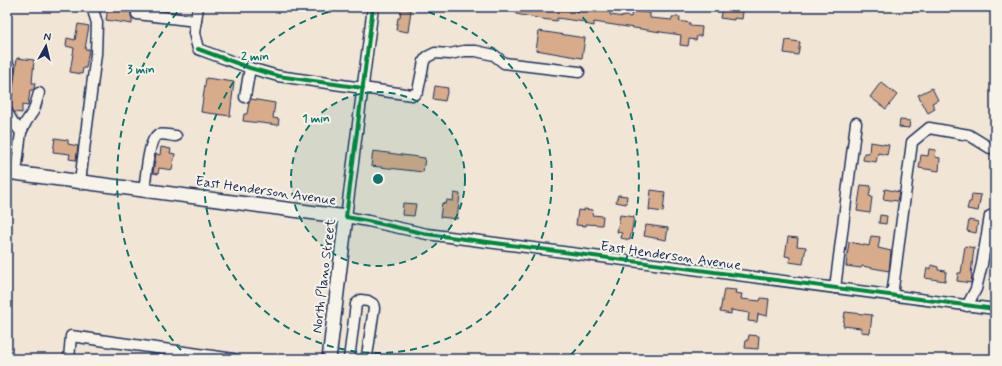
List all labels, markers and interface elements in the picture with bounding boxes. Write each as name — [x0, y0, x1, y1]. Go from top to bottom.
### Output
north arrow — [26, 26, 66, 66]
text: N — [43, 30, 52, 45]
text: 2 min — [241, 49, 269, 65]
text: 3 min — [127, 62, 155, 78]
text: 1 min — [302, 111, 330, 127]
street label: East Henderson Avenue — [194, 172, 337, 210]
centre of rings — [371, 172, 385, 186]
street label: North Plano Street — [308, 217, 340, 334]
street label: East Henderson Avenue — [599, 237, 742, 275]

